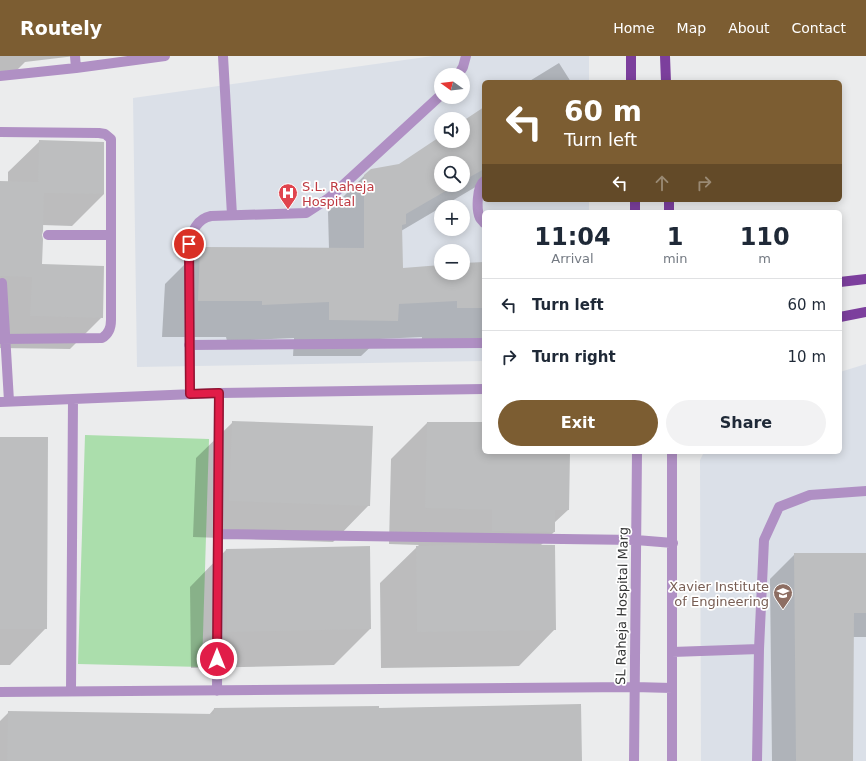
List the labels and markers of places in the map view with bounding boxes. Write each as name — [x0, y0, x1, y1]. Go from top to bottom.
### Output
place label: S.L. Raheja Hospital — [302, 179, 374, 209]
hospital icon: S.L. Raheja Hospital — [277, 182, 299, 210]
pin — [172, 227, 206, 261]
place label: Xavier Institute of Engineering — [669, 579, 769, 609]
school or university icon: Xavier Institute of Engineering — [772, 582, 794, 610]

